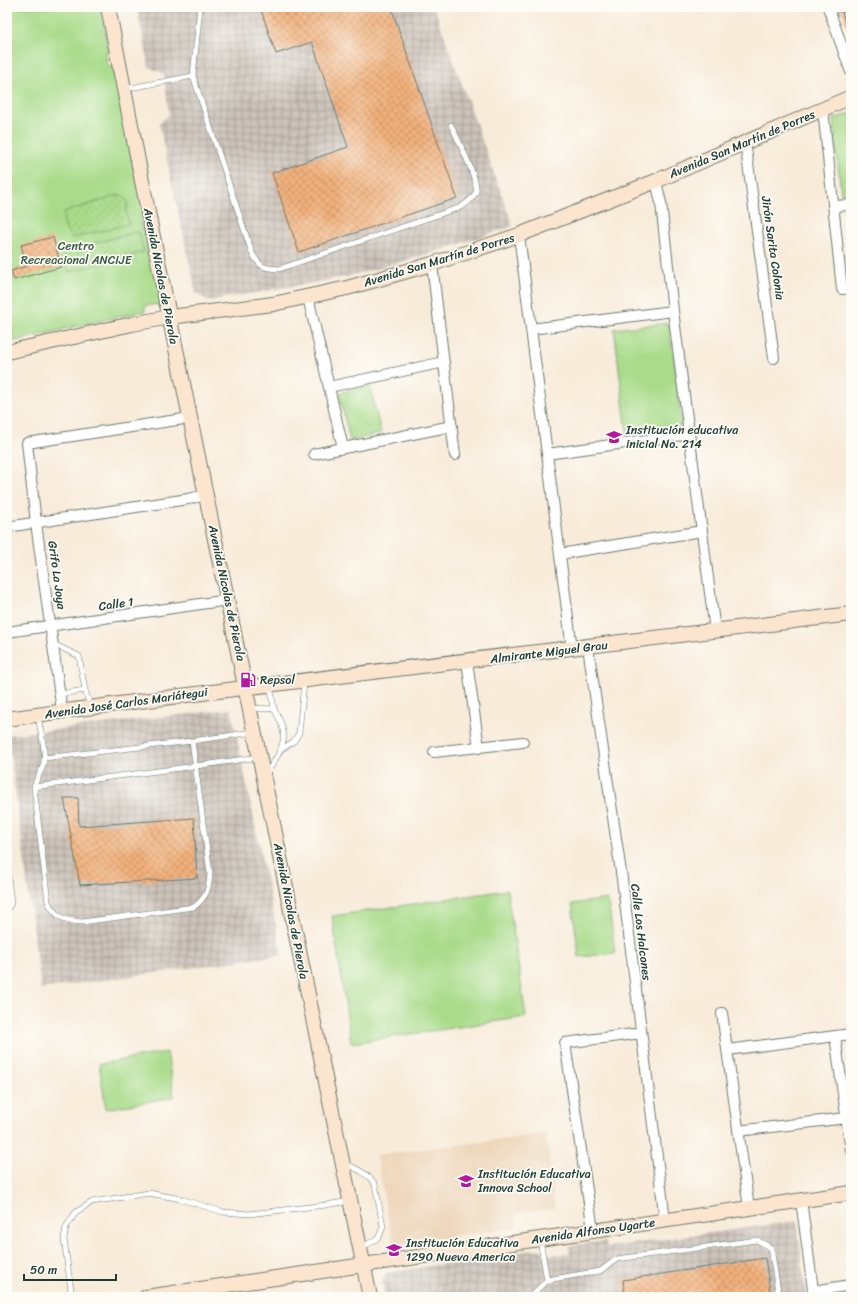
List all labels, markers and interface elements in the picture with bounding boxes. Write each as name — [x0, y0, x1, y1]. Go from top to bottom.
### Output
street label: Avenida San Martín de Porres — [664, 103, 819, 185]
street label: Jirón Sarita Colonia — [755, 194, 791, 302]
street label: Avenida Nicolas de Pierola — [137, 205, 185, 347]
street label: Avenida San Martín de Porres — [360, 226, 518, 294]
park label: Centro Recreacional ANCIJE — [21, 235, 133, 271]
place label: Institución educativa inicial No. 214 — [625, 419, 739, 455]
school or university icon: Institución educativa inicial No. 214 — [605, 428, 623, 446]
street label: Avenida Nicolas de Pierola — [202, 522, 252, 664]
street label: Grifo La Joya — [41, 539, 73, 612]
street label: Calle 1 — [97, 591, 135, 617]
street label: Almirante Miguel Grau — [488, 634, 610, 670]
place label: Repsol — [260, 669, 295, 691]
fuel station icon: Repsol — [239, 671, 257, 689]
street label: Avenida José Carlos Mariátegui — [42, 681, 210, 725]
street label: Avenida Nicolas de Pierola — [267, 840, 315, 982]
street label: Calle Los Halcones — [624, 883, 658, 982]
place label: Institución Educativa Innova School — [477, 1163, 591, 1199]
school or university icon: Institución Educativa Innova School — [457, 1172, 475, 1190]
street label: Avenida Alfonso Ugarte — [529, 1211, 656, 1251]
place label: Institución Educativa 1290 Nueva America — [405, 1232, 519, 1268]
school or university icon: Institución Educativa 1290 Nueva America — [385, 1241, 403, 1259]
scale bar — [24, 1256, 116, 1282]
text: 50 m — [30, 1259, 57, 1281]

